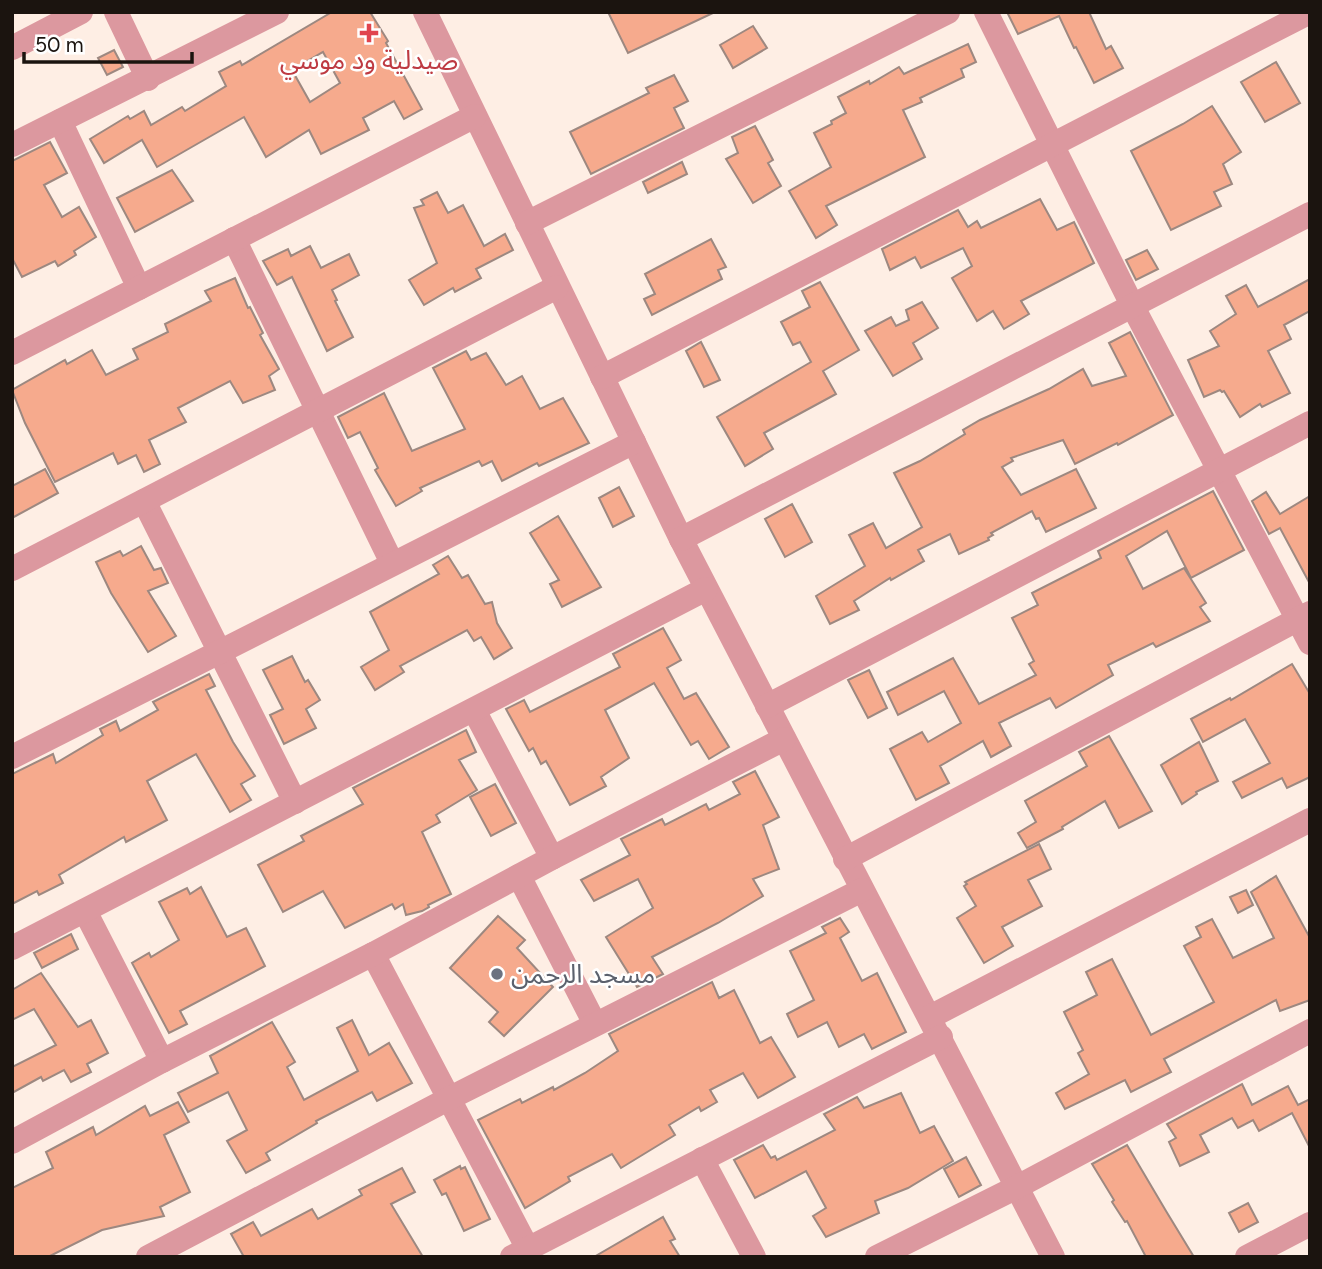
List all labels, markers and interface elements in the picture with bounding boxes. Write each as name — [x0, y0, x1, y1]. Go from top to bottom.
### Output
scale bar — [24, 21, 192, 65]
marker: صيدلية ود موسي — [361, 25, 377, 41]
text: 50 m — [35, 32, 84, 57]
place label: صيدلية ود موسي — [280, 44, 458, 80]
place label: مسجد الرحمن — [511, 958, 655, 990]
marker: مسجد الرحمن — [489, 966, 505, 982]

